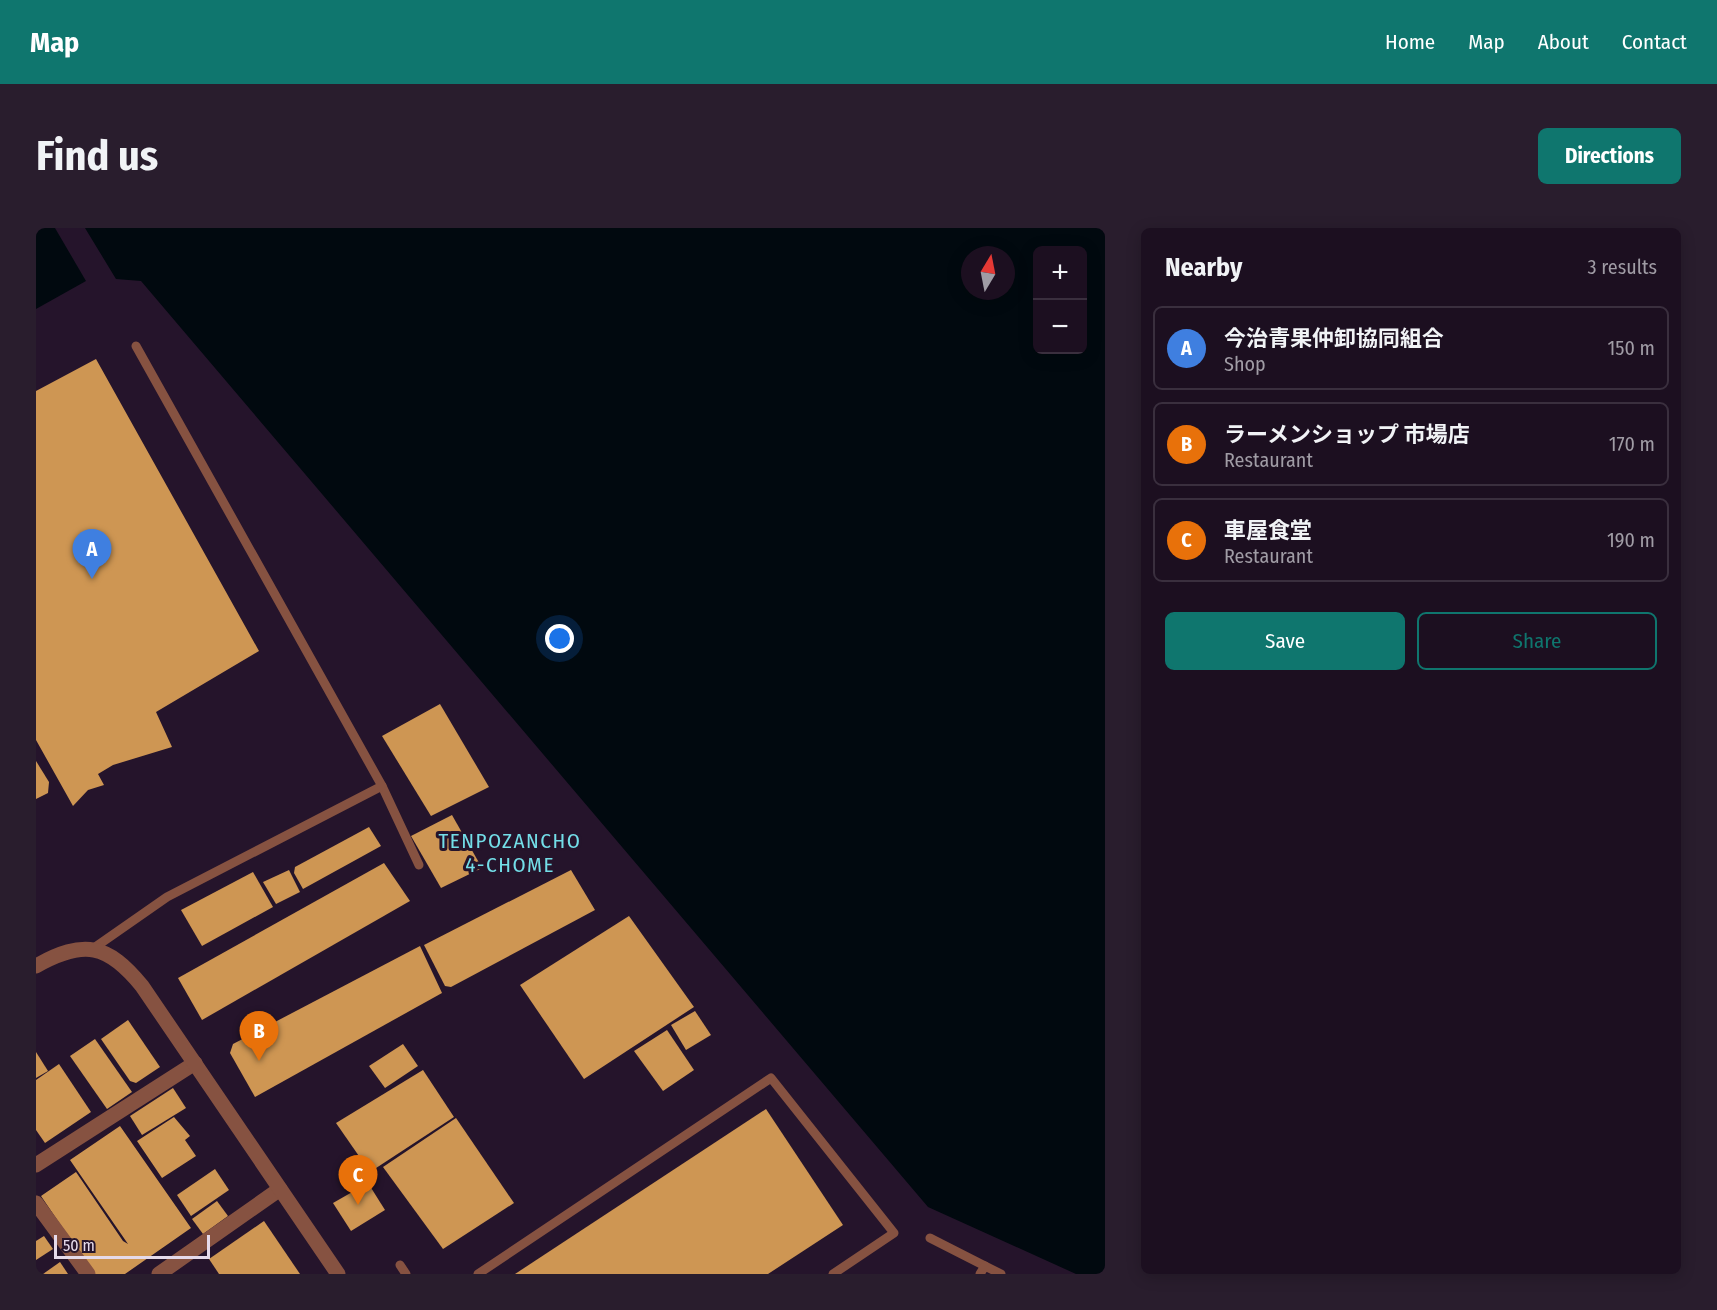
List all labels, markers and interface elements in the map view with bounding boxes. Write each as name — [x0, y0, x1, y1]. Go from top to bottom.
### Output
text: Map — [30, 26, 79, 59]
text: Home — [1385, 29, 1435, 55]
text: Map — [1468, 29, 1505, 55]
text: About — [1538, 29, 1589, 55]
text: Contact — [1622, 29, 1687, 55]
button: Directions — [1538, 128, 1681, 184]
text: Find us — [36, 131, 158, 181]
north arrow — [961, 246, 1015, 300]
map controls — [1033, 246, 1087, 354]
button: + — [1033, 246, 1087, 300]
text: Nearby — [1165, 252, 1242, 283]
text: 3 results — [1588, 255, 1657, 279]
button: − — [1033, 300, 1087, 354]
text: 今治青果仲卸協同組合 — [1224, 325, 1444, 352]
text: A — [1181, 336, 1192, 360]
text: 150 m — [1608, 336, 1655, 360]
text: Shop — [1224, 352, 1266, 376]
text: ラーメンショップ 市場店 — [1224, 421, 1470, 448]
text: B — [1181, 432, 1192, 456]
text: 170 m — [1609, 432, 1655, 456]
text: Restaurant — [1224, 448, 1313, 472]
text: 車屋食堂 — [1224, 517, 1312, 544]
text: C — [1181, 528, 1192, 552]
text: 190 m — [1607, 528, 1655, 552]
pin: A — [72, 530, 112, 579]
text: Restaurant — [1224, 544, 1313, 568]
button: Save — [1165, 612, 1405, 670]
button: Share — [1417, 612, 1657, 670]
your location — [545, 624, 574, 653]
district label: TENPOZANCHO 4-CHOME — [439, 828, 581, 878]
pin: B — [240, 1012, 278, 1061]
pin: C — [338, 1156, 378, 1205]
scale bar — [54, 1232, 210, 1260]
text: 50 m — [63, 1236, 95, 1255]

